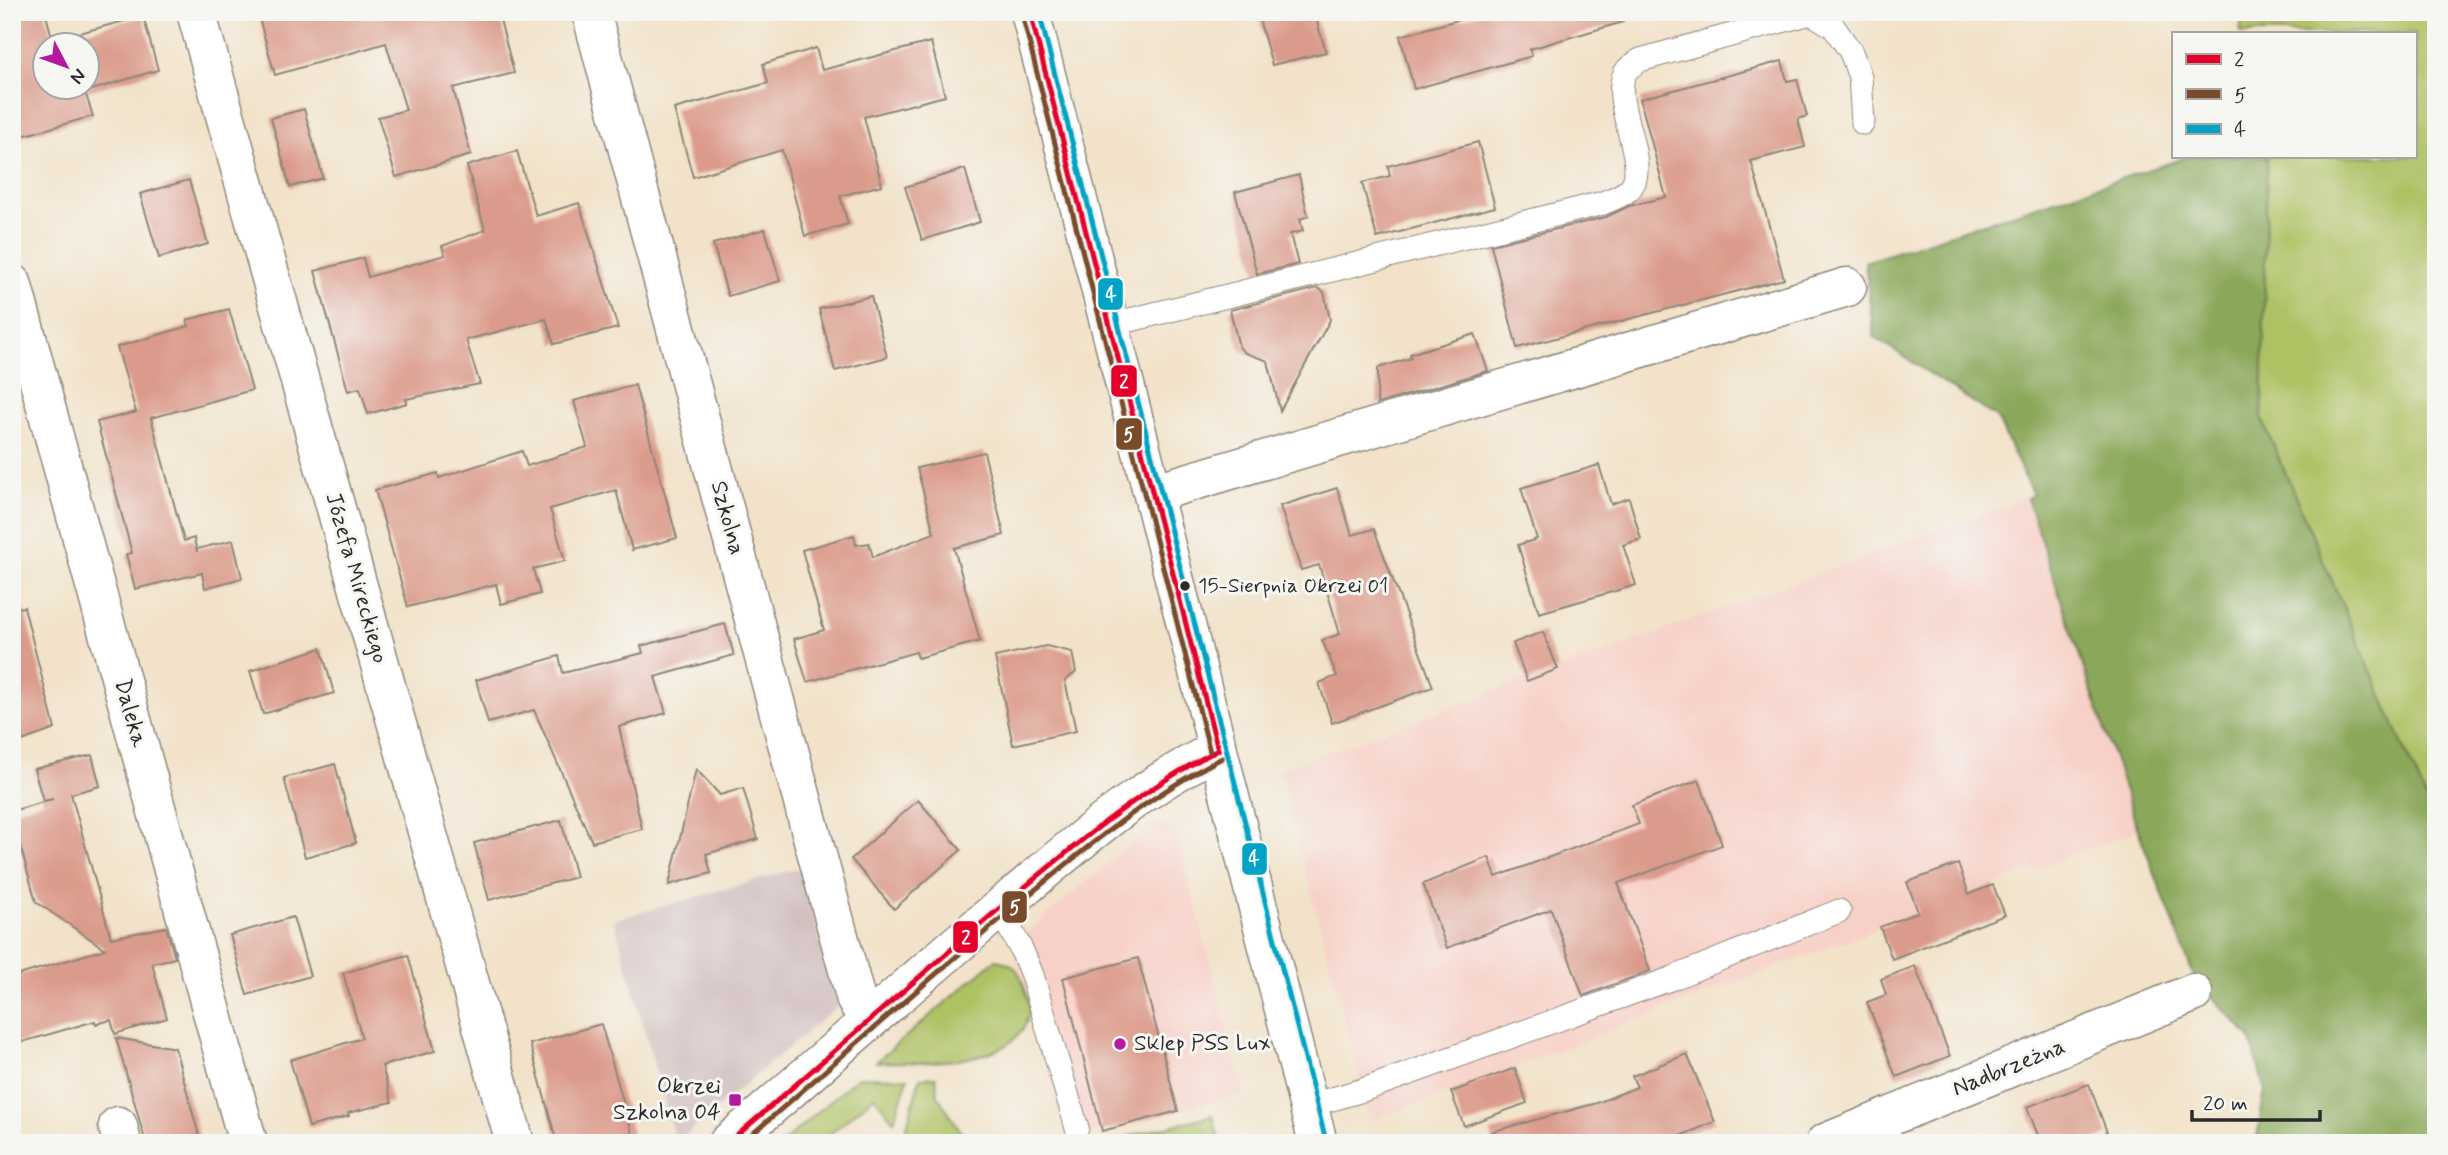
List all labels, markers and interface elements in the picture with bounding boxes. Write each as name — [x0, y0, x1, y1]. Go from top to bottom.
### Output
north arrow — [32, 32, 102, 102]
legend — [2172, 32, 2416, 158]
text: 2 — [2234, 46, 2244, 74]
text: N — [64, 63, 91, 89]
text: 5 — [2234, 82, 2247, 110]
text: 4 — [2234, 116, 2246, 144]
line badge: 4 — [1097, 277, 1124, 311]
text: 4 — [1105, 283, 1117, 308]
line badge: 2 — [1110, 364, 1138, 398]
text: 2 — [1119, 370, 1129, 395]
line badge: 5 — [1115, 417, 1143, 451]
text: 5 — [1123, 423, 1135, 448]
street label: Szkolna — [703, 478, 751, 558]
street label: Józefa Mireckiego — [317, 489, 395, 667]
place label: 15-Sierpnia Okrzei 01 — [1198, 572, 1388, 600]
marker: 15-Sierpnia Okrzei 01 — [1178, 579, 1192, 593]
street label: Daleka — [107, 676, 154, 751]
line badge: 4 — [1241, 842, 1268, 876]
text: 4 — [1248, 847, 1260, 872]
line badge: 5 — [1001, 890, 1028, 924]
text: 5 — [1009, 896, 1021, 921]
line badge: 2 — [952, 920, 979, 954]
text: 2 — [961, 926, 971, 951]
place label: Sklep PSS Lux — [1134, 1029, 1271, 1059]
street label: Nadbrzeżna — [1948, 1032, 2070, 1104]
marker: Sklep PSS Lux — [1112, 1036, 1128, 1052]
place label: Okrzei Szkolna 04 — [613, 1072, 721, 1128]
scale bar — [2192, 1078, 2320, 1122]
text: 20 m — [2203, 1090, 2248, 1118]
marker: Okrzei Szkolna 04 — [727, 1092, 743, 1108]

